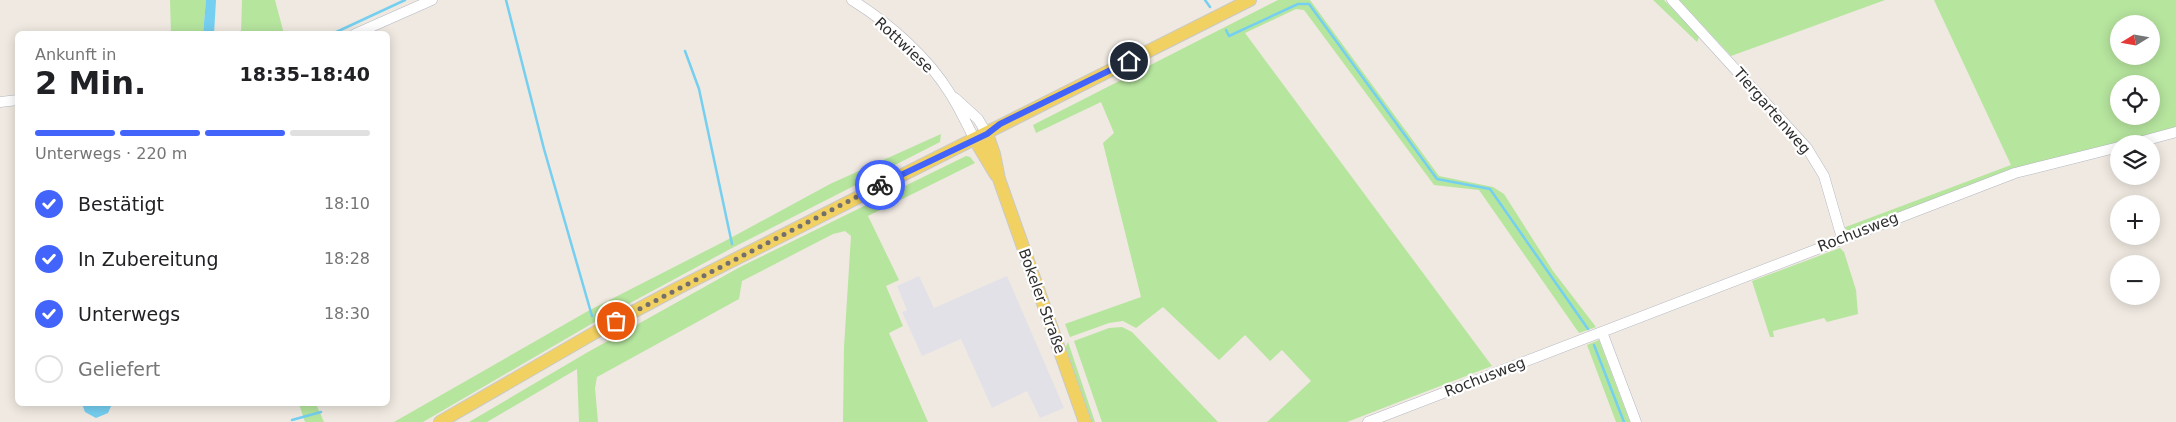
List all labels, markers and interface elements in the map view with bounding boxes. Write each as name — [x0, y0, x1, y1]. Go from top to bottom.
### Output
street label: Rottwiese — [871, 13, 937, 77]
north arrow — [2110, 15, 2160, 65]
map controls — [2110, 15, 2160, 305]
pin — [1108, 40, 1150, 82]
text: Ankunft in — [35, 45, 116, 64]
icon: home — [1115, 47, 1143, 75]
text: 18:35–18:40 — [240, 63, 370, 85]
street label: Tiergartenweg — [1729, 63, 1814, 158]
text: 2 Min. — [35, 64, 146, 102]
button: locate — [2110, 75, 2160, 125]
button: layers — [2110, 135, 2160, 185]
text: Unterwegs · 220 m — [35, 144, 187, 163]
courier — [855, 160, 905, 210]
icon: bike — [866, 171, 894, 199]
icon: check — [35, 190, 63, 218]
text: Bestätigt — [78, 193, 164, 215]
text: 18:10 — [324, 194, 370, 213]
button: + — [2110, 195, 2160, 245]
street label: Rochusweg — [1815, 208, 1901, 256]
icon: check — [35, 245, 63, 273]
street label: Bokeler Straße — [1015, 246, 1069, 356]
text: In Zubereitung — [78, 248, 218, 270]
text: 18:28 — [324, 249, 370, 268]
button: − — [2110, 255, 2160, 305]
icon: check — [35, 300, 63, 328]
pin — [595, 300, 637, 342]
text: Unterwegs — [78, 303, 180, 325]
text: 18:30 — [324, 304, 370, 323]
icon: bag — [602, 307, 630, 335]
street label: Rochusweg — [1442, 353, 1528, 401]
text: Geliefert — [78, 358, 160, 380]

